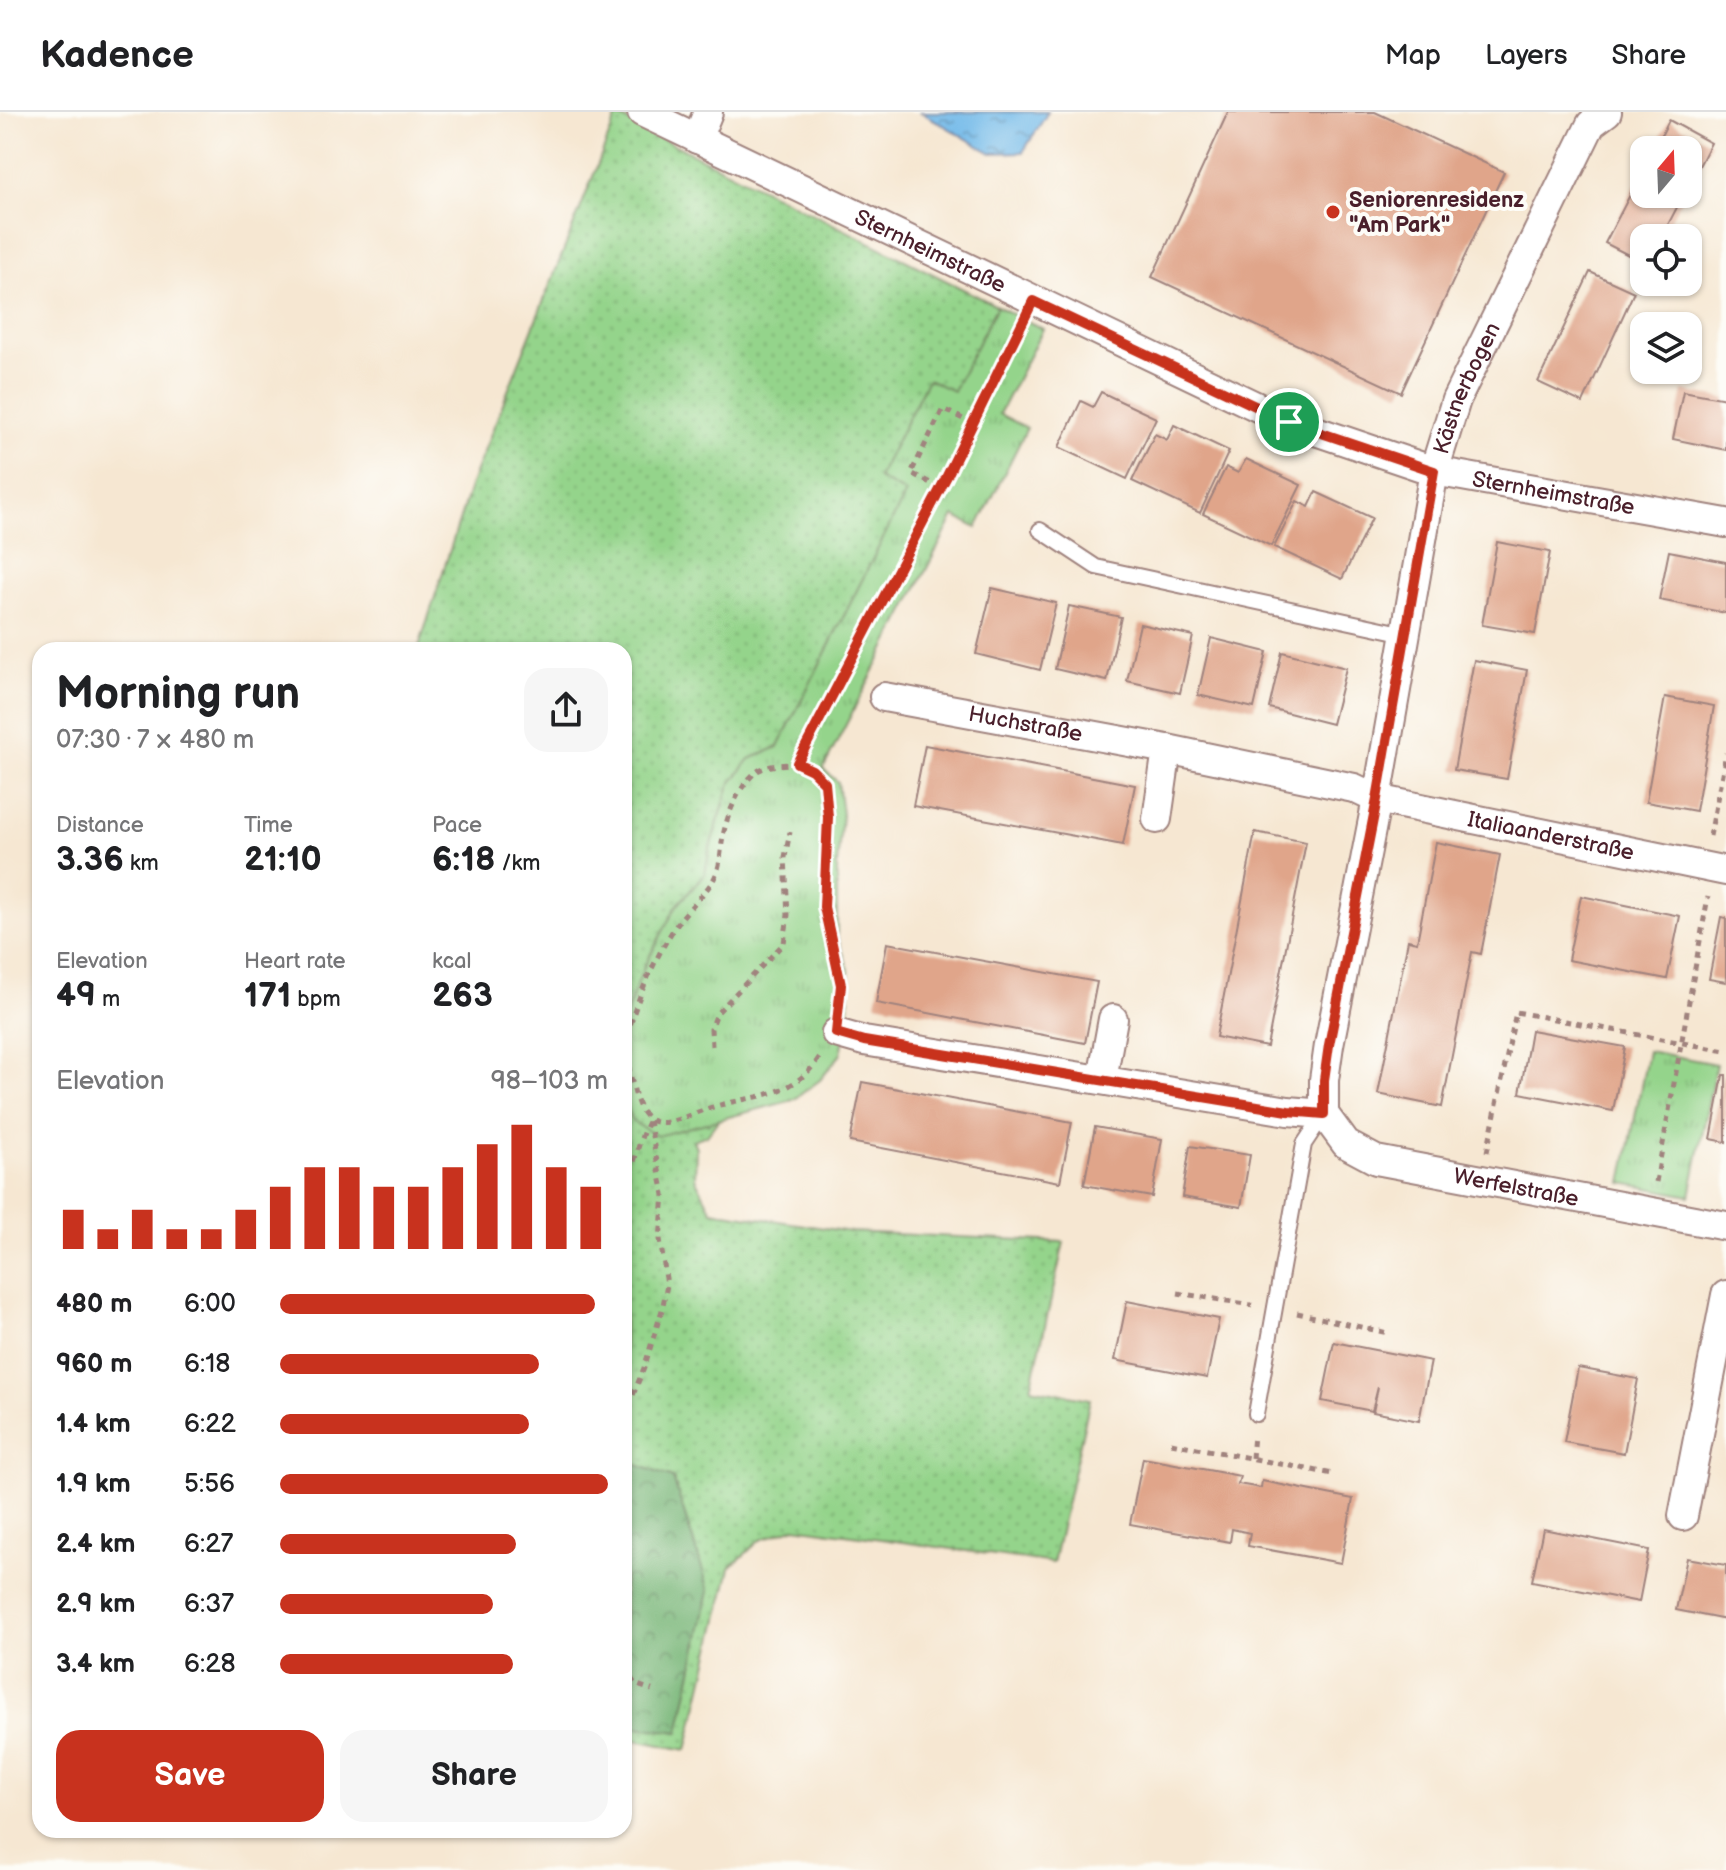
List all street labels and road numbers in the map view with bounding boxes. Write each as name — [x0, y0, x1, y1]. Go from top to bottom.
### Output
street label: Sternheimstraße — [850, 204, 1010, 299]
street label: Kästnerbogen — [1428, 318, 1507, 457]
street label: Sternheimstraße — [1470, 466, 1637, 521]
street label: Huchstraße — [966, 701, 1084, 748]
street label: Italiaanderstraße — [1465, 806, 1636, 867]
street label: Werfelstraße — [1451, 1163, 1581, 1213]

